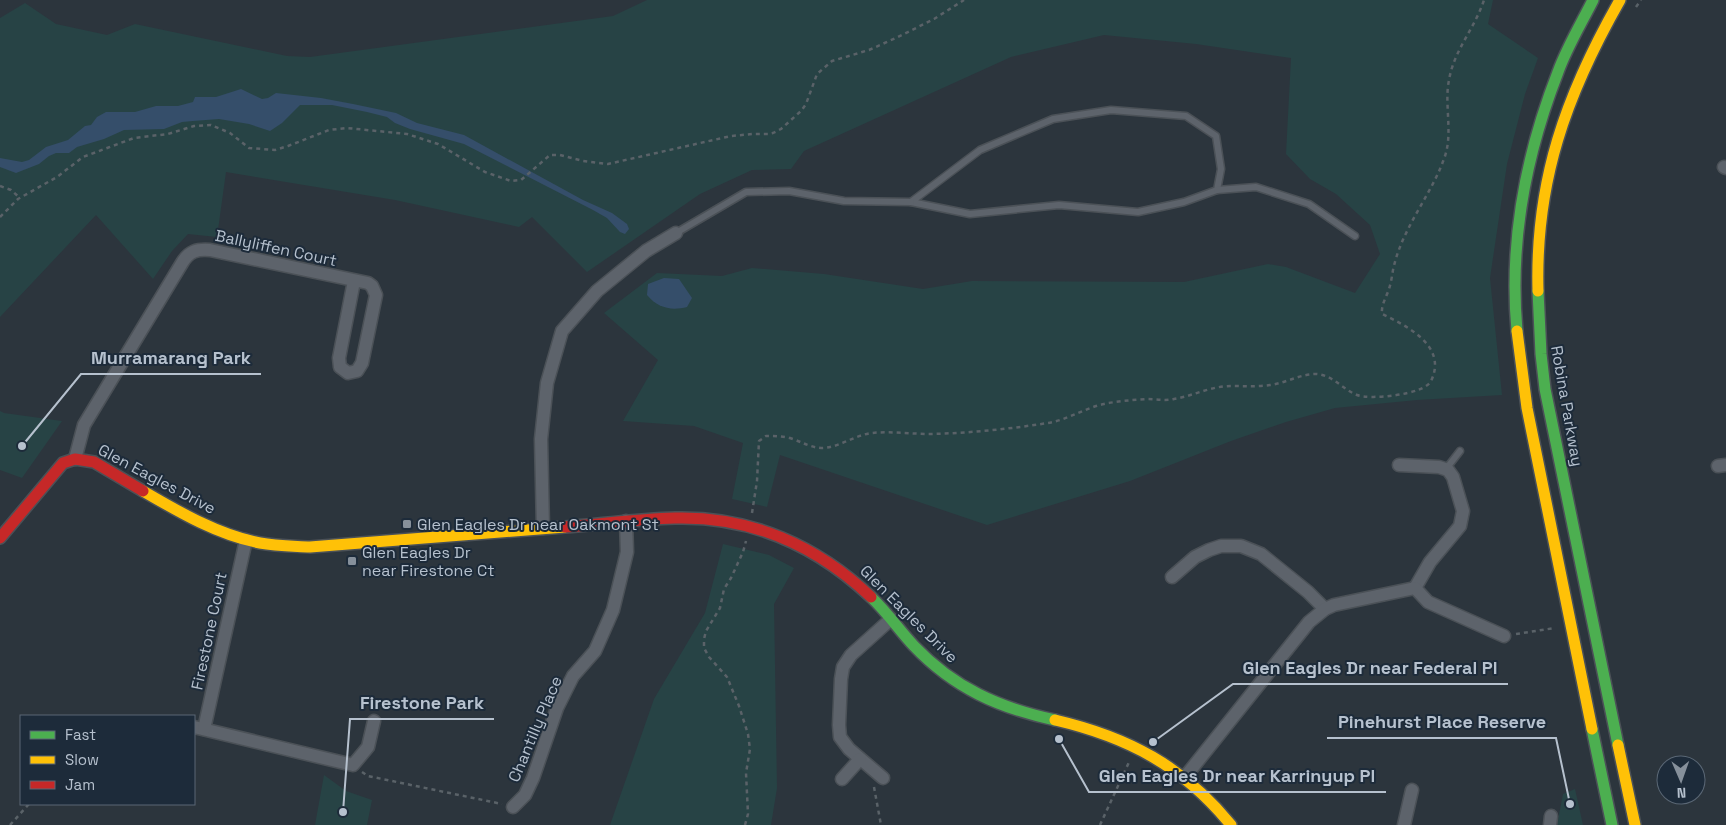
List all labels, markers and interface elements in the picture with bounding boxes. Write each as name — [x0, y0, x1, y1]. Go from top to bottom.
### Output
street label: Ballyliffen Court — [213, 225, 339, 271]
callout: Murramarang Park — [81, 341, 261, 374]
street label: Robina Parkway — [1546, 344, 1588, 468]
text: Murramarang Park — [91, 346, 251, 369]
street label: Glen Eagles Drive — [94, 439, 220, 519]
place label: Glen Eagles Dr near Oakmont St — [417, 514, 659, 535]
marker: Glen Eagles Dr near Oakmont St — [401, 518, 413, 530]
place label: Glen Eagles Dr near Firestone Ct — [362, 542, 495, 581]
marker: Glen Eagles Dr near Firestone Ct — [346, 555, 358, 567]
street label: Glen Eagles Drive — [855, 560, 963, 668]
street label: Firestone Court — [186, 570, 232, 692]
callout: Glen Eagles Dr near Federal Pl — [1233, 651, 1508, 684]
text: Glen Eagles Dr near Federal Pl — [1242, 656, 1498, 679]
street label: Chantilly Place — [503, 673, 567, 785]
callout: Firestone Park — [350, 686, 494, 719]
text: Firestone Park — [360, 691, 484, 714]
callout: Pinehurst Place Reserve — [1327, 705, 1556, 738]
text: Pinehurst Place Reserve — [1338, 710, 1546, 733]
legend — [20, 715, 195, 805]
text: Fast — [65, 725, 96, 744]
text: Slow — [65, 750, 99, 769]
north arrow — [1656, 755, 1706, 805]
callout: Glen Eagles Dr near Karrinyup Pl — [1089, 759, 1386, 792]
text: Glen Eagles Dr near Karrinyup Pl — [1099, 764, 1375, 787]
text: Jam — [65, 775, 95, 794]
text: N — [1676, 784, 1686, 802]

